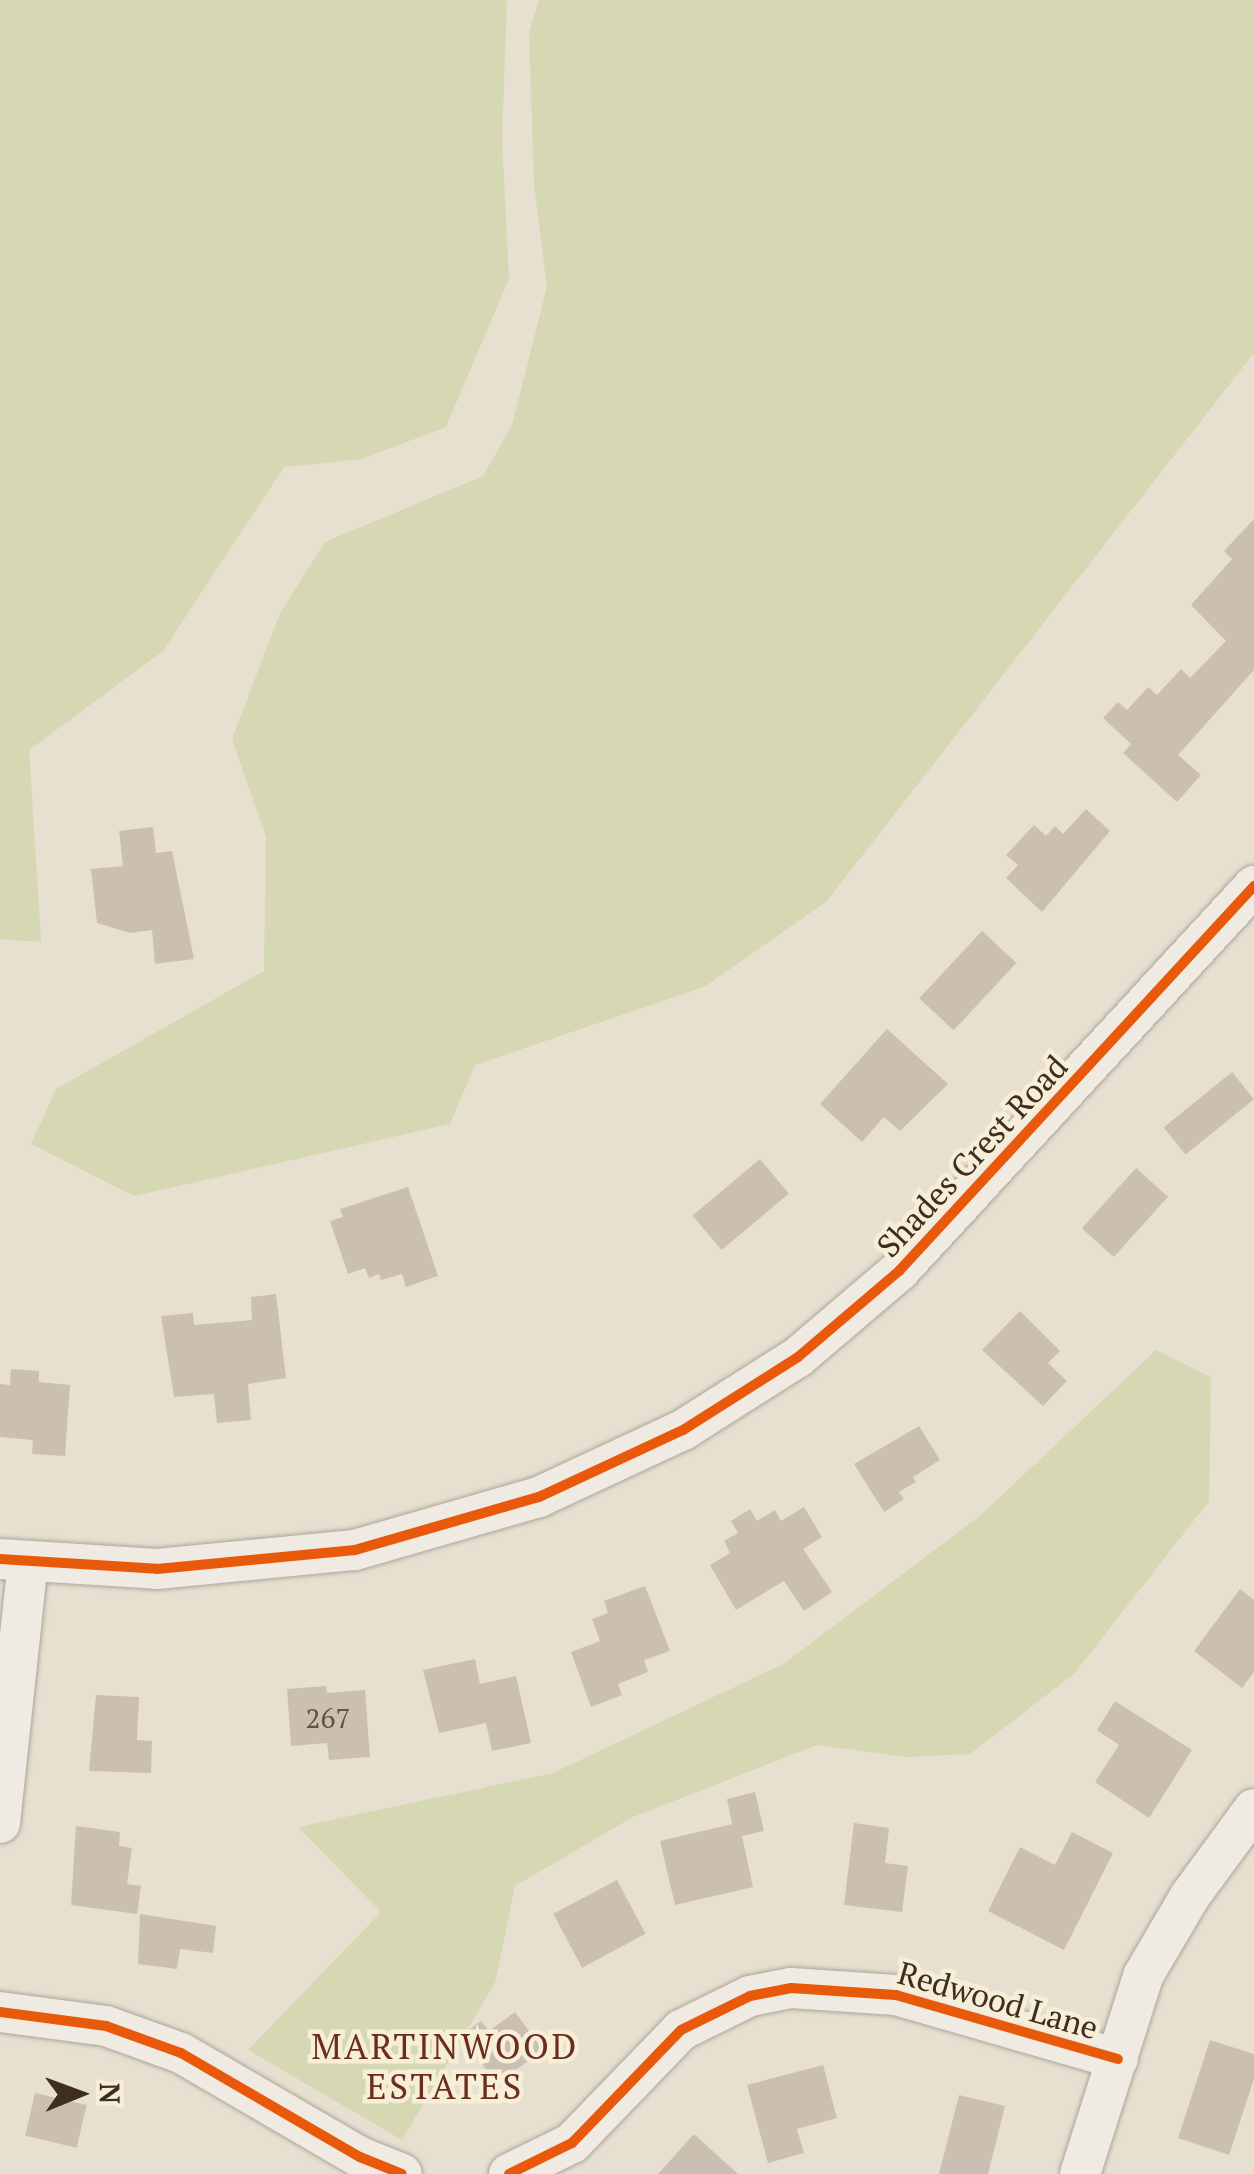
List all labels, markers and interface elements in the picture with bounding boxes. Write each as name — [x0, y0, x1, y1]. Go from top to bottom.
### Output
street label: Shades Crest Road — [869, 1047, 1075, 1265]
house number: 267 — [306, 1701, 350, 1735]
street label: Redwood Lane — [894, 1953, 1102, 2047]
district label: MARTINWOOD ESTATES — [311, 2025, 579, 2107]
north arrow — [30, 2044, 130, 2144]
text: N — [92, 2083, 129, 2104]

